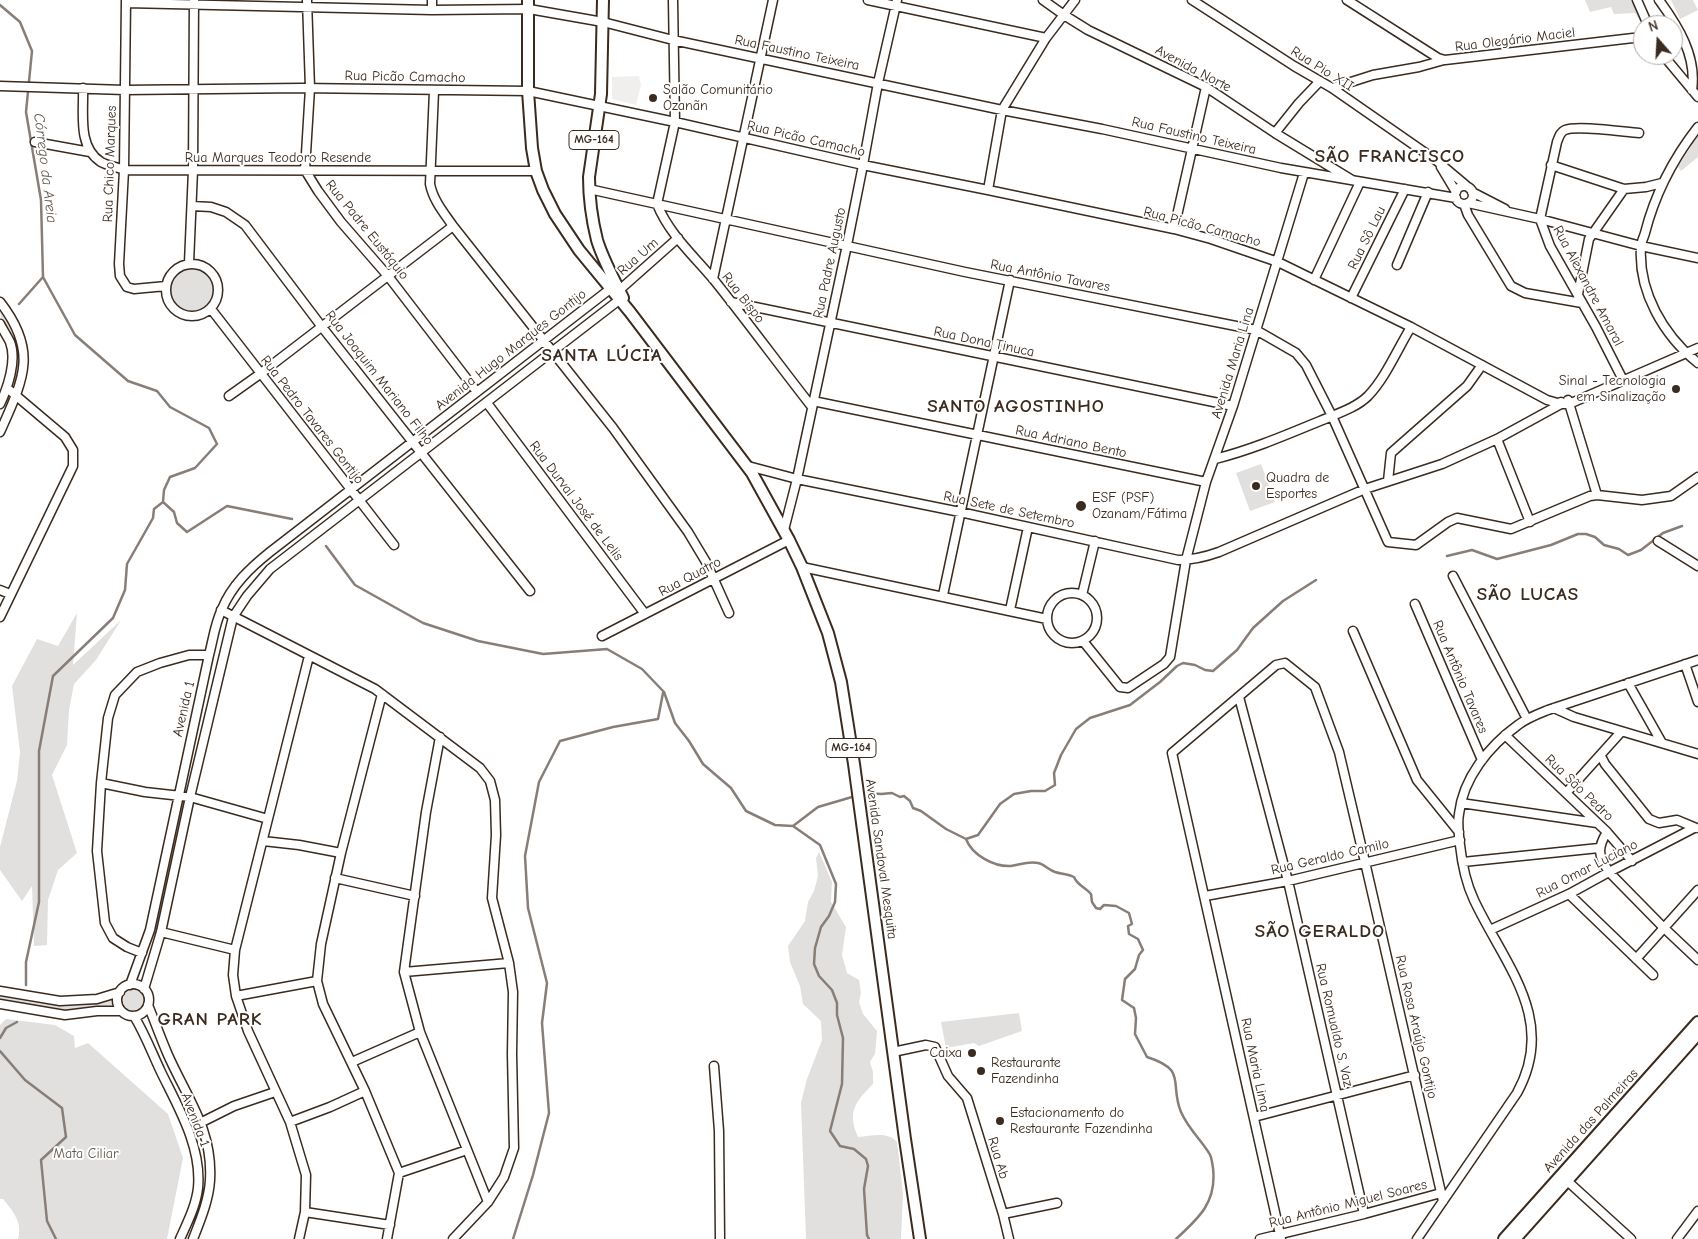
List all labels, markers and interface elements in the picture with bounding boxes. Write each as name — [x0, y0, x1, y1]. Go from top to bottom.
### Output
north arrow — [1633, 15, 1683, 65]
text: N — [1646, 17, 1660, 36]
street label: Rua Olegário Maciel — [1454, 24, 1576, 56]
street label: Rua Faustino Teixeira — [733, 32, 861, 74]
street label: Avenida Norte — [1152, 42, 1234, 96]
street label: Rua Pio XII — [1287, 43, 1357, 95]
street label: Rua Picão Camacho — [344, 68, 466, 86]
place label: Salão Comunitário Ozanãn — [663, 82, 773, 114]
marker: Salão Comunitário Ozanãn — [647, 92, 659, 104]
street label: Rua Chico Marques — [100, 105, 120, 223]
water label: Córrego da Areia — [29, 112, 61, 224]
street label: Rua Faustino Teixeira — [1130, 113, 1258, 159]
street label: Rua Picão Camacho — [745, 117, 867, 161]
road number: MG-164 — [569, 130, 619, 150]
district label: SÃO FRANCISCO — [1313, 146, 1467, 168]
street label: Rua Marques Teodoro Resende — [185, 150, 371, 166]
street label: Rua Padre Eustáquio — [322, 177, 412, 283]
street label: Rua Picão Camacho — [1142, 203, 1262, 251]
street label: Rua Sô Lau — [1344, 204, 1390, 272]
street label: Rua Padre Augusto — [810, 206, 850, 320]
street label: Rua Alexandre Amaral — [1549, 223, 1627, 349]
street label: Rua Um — [614, 235, 662, 279]
street label: Rua Antônio Tavares — [989, 256, 1111, 296]
street label: Rua Bispo — [718, 269, 768, 327]
street label: Avenida Hugo Marques Gontijo — [432, 286, 590, 414]
street label: Avenida Maria Lina — [1208, 305, 1258, 421]
street label: Rua Joaquim Mariano Filho — [321, 307, 437, 449]
street label: Rua Dona Tinuca — [932, 323, 1036, 361]
district label: SANTA LÚCIA — [540, 345, 664, 367]
street label: Rua Pedro Tavares Gontijo — [257, 352, 367, 488]
place label: Sinal - Tecnologia em Sinalização — [1559, 373, 1666, 406]
marker: Sinal - Tecnologia em Sinalização — [1670, 383, 1682, 395]
district label: SANTO AGOSTINHO — [925, 396, 1107, 418]
street label: Rua Adriano Bento — [1014, 422, 1128, 462]
street label: Rua Durval José de Lelis — [525, 438, 627, 564]
place label: Quadra de Esportes — [1266, 470, 1329, 502]
marker: Quadra de Esportes — [1250, 480, 1262, 492]
street label: Rua Sete de Setembro — [942, 488, 1076, 532]
place label: ESF (PSF) Ozanam/Fátima — [1092, 490, 1187, 522]
marker: ESF (PSF) Ozanam/Fátima — [1074, 499, 1088, 513]
street label: Rua Quatro — [656, 554, 724, 600]
district label: SÃO LUCAS — [1476, 584, 1580, 606]
street label: Rua Antônio Tavares — [1429, 618, 1491, 736]
street label: Avenida 1 — [169, 680, 199, 738]
road number: MG-164 — [826, 738, 876, 758]
street label: Rua São Pedro — [1541, 751, 1617, 825]
street label: Avenida Sandoval Mesquita — [861, 778, 901, 940]
street label: Rua Geraldo Camilo — [1269, 835, 1391, 879]
street label: Rua Omar Luciano — [1533, 836, 1641, 902]
district label: SÃO GERALDO — [1253, 921, 1387, 943]
street label: Rua Rosa Araújo Gontijo — [1391, 954, 1441, 1100]
street label: Rua Romualdo S. Vaz — [1312, 962, 1356, 1088]
district label: GRAN PARK — [156, 1009, 264, 1031]
street label: Rua Maria Lima — [1237, 1016, 1273, 1114]
place label: Caixa — [929, 1045, 962, 1061]
marker: Caixa — [966, 1047, 978, 1059]
place label: Restaurante Fazendinha — [991, 1055, 1061, 1088]
marker: Restaurante Fazendinha — [975, 1065, 987, 1077]
street label: Avenida das Palmeiras — [1540, 1066, 1642, 1176]
street label: Avenida 1 — [177, 1091, 213, 1149]
place label: Estacionamento do Restaurante Fazendinha — [1010, 1105, 1153, 1138]
marker: Estacionamento do Restaurante Fazendinha — [994, 1115, 1006, 1127]
street label: Rua Ab — [984, 1135, 1012, 1181]
park label: Mata Ciliar — [53, 1146, 119, 1162]
street label: Rua Antônio Miguel Soares — [1267, 1176, 1429, 1232]

